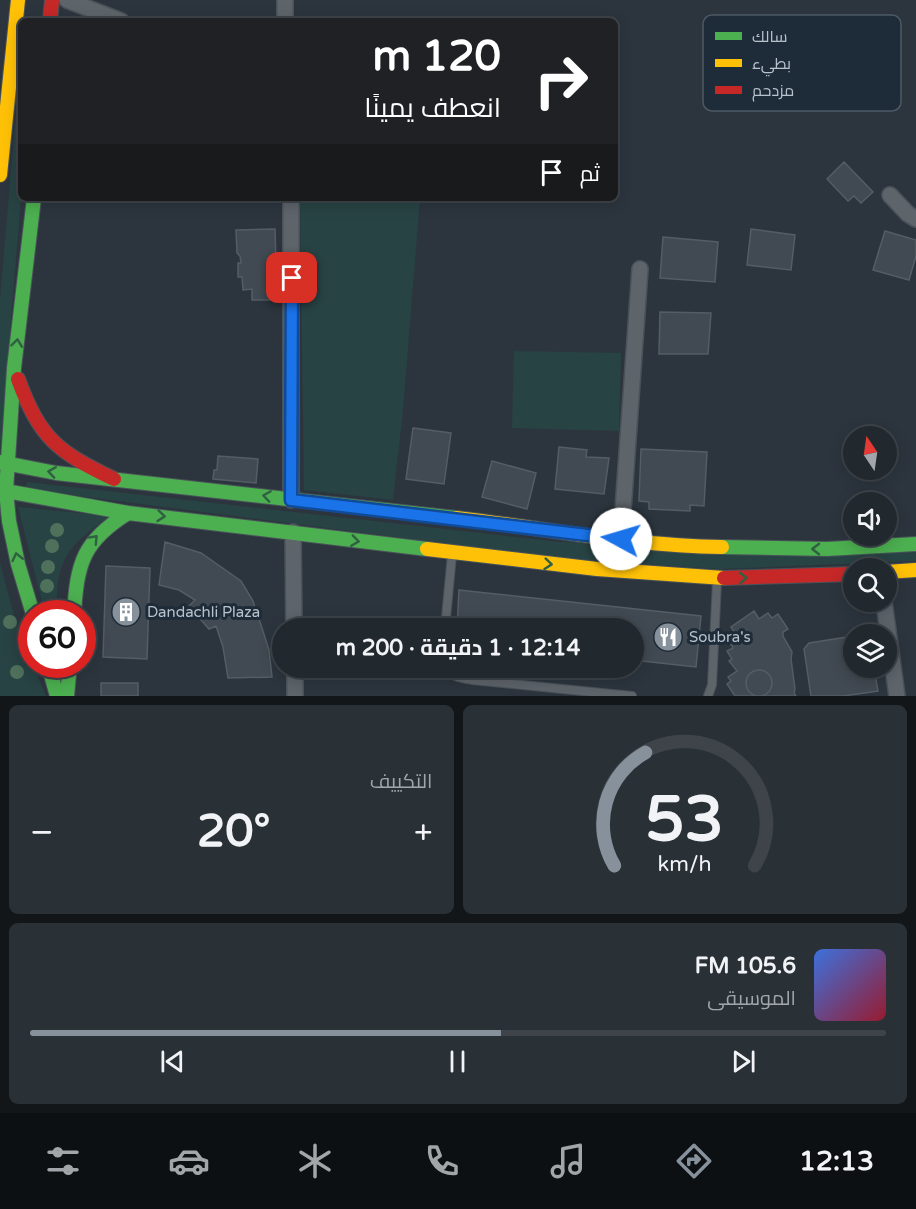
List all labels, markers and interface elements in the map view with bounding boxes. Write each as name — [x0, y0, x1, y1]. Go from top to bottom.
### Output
legend — [703, 15, 901, 111]
text: سالك — [752, 27, 787, 47]
text: 120 m — [372, 31, 501, 82]
icon: right — [522, 42, 600, 120]
text: بطيء — [752, 54, 791, 77]
text: مزدحم — [752, 81, 794, 102]
text: انعطف يمينًا — [364, 92, 501, 125]
icon: arrive — [535, 156, 568, 189]
text: ثم — [580, 161, 600, 187]
pin — [266, 252, 317, 303]
icon: arrive — [275, 261, 308, 294]
one-way arrow — [10, 338, 23, 347]
north arrow — [843, 426, 897, 480]
map controls — [843, 426, 897, 678]
one-way arrow — [47, 466, 57, 478]
one-way arrow — [262, 491, 271, 503]
button: sound — [843, 492, 897, 546]
position arrow — [589, 507, 653, 571]
one-way arrow — [157, 509, 166, 522]
one-way arrow — [350, 534, 359, 546]
one-way arrow — [87, 535, 98, 546]
one-way arrow — [811, 543, 820, 555]
one-way arrow — [11, 552, 24, 562]
one-way arrow — [544, 557, 553, 570]
button: search — [843, 558, 897, 612]
one-way arrow — [738, 571, 747, 584]
building icon: Dandachli Plaza — [110, 596, 142, 628]
speed limit sign: 60 — [18, 600, 96, 678]
place label: Dandachli Plaza — [147, 603, 260, 621]
restaurant icon: Soubra's — [652, 621, 684, 653]
button: layers — [843, 624, 897, 678]
place label: Soubra's — [689, 628, 751, 646]
text: 12:14 · 1 دقيقة · 200 m — [336, 635, 580, 661]
text: التكييف — [370, 770, 433, 794]
text: 53 — [646, 783, 724, 858]
text: 20° — [197, 805, 270, 859]
text: − — [30, 813, 54, 852]
text: + — [414, 813, 432, 852]
text: km/h — [658, 852, 712, 878]
text: 105.6 FM — [695, 953, 796, 979]
text: الموسيقى — [707, 987, 796, 1011]
icon: previous — [156, 1045, 189, 1078]
icon: pause — [441, 1045, 474, 1078]
icon: next — [727, 1045, 760, 1078]
icon: filters — [42, 1140, 84, 1182]
icon: car — [168, 1140, 210, 1182]
icon: climate — [294, 1140, 336, 1182]
icon: phone — [421, 1140, 463, 1182]
icon: music — [547, 1140, 589, 1182]
icon: directions — [673, 1140, 715, 1182]
text: 12:13 — [799, 1145, 874, 1178]

